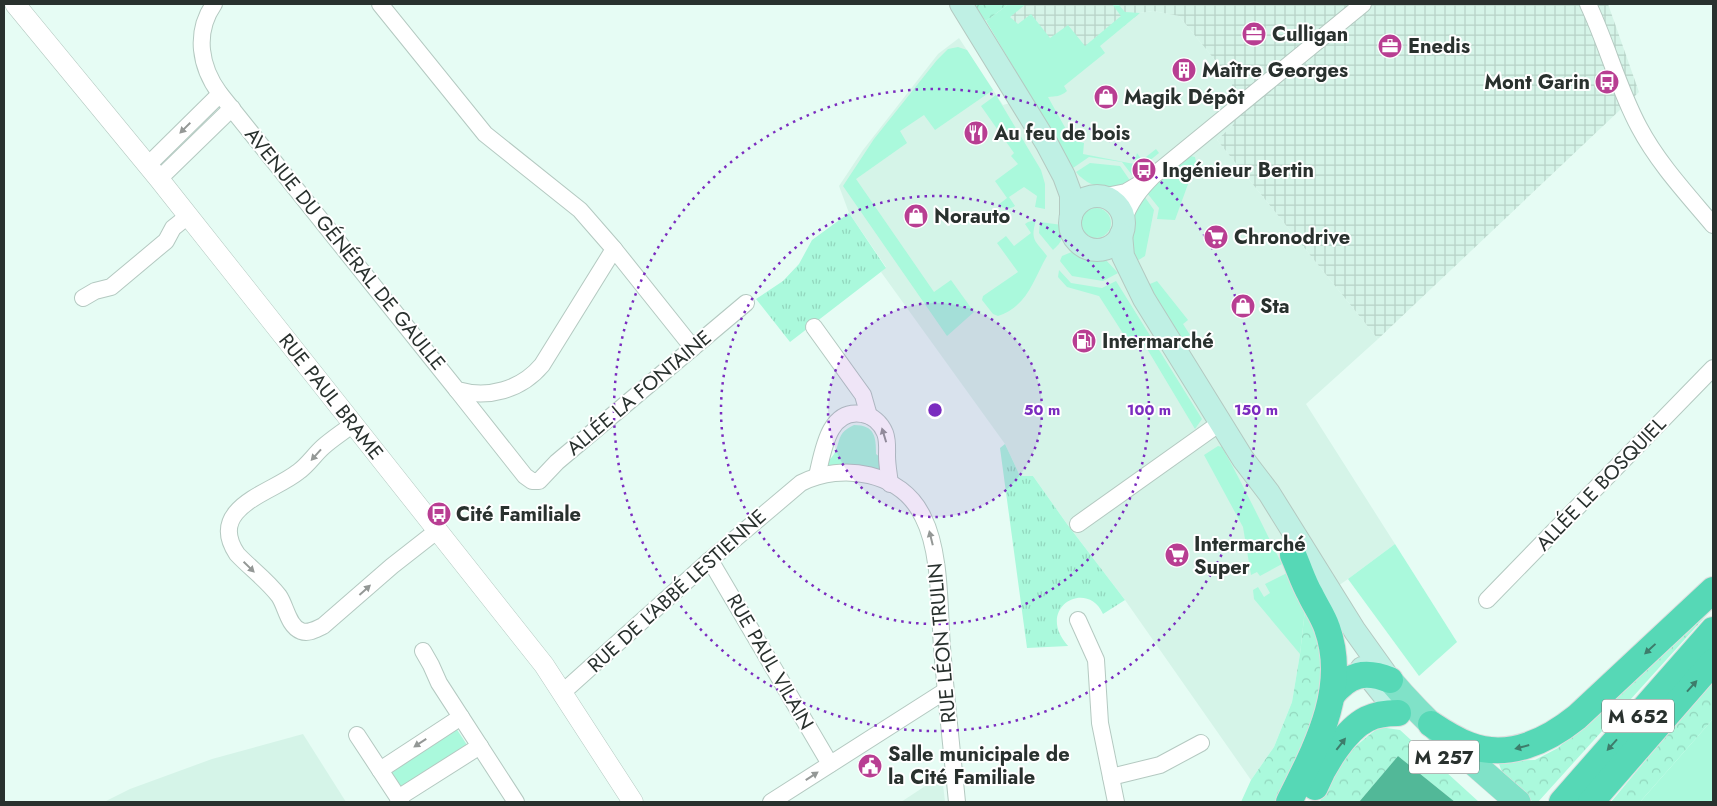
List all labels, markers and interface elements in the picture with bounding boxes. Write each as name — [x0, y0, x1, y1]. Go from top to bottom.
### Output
place label: Culligan — [1272, 20, 1348, 49]
office icon: Culligan — [1241, 21, 1267, 47]
place label: Enedis — [1408, 32, 1470, 61]
office icon: Enedis — [1377, 33, 1403, 59]
place label: Maître Georges — [1202, 56, 1348, 85]
building icon: Maître Georges — [1171, 57, 1197, 83]
place label: Mont Garin — [1484, 68, 1590, 97]
bus stop icon: Mont Garin — [1594, 69, 1620, 95]
place label: Magik Dépôt — [1124, 83, 1245, 112]
shop icon: Magik Dépôt — [1093, 84, 1119, 110]
place label: Au feu de bois — [993, 119, 1130, 148]
restaurant icon: Au feu de bois — [963, 120, 989, 146]
street label: AVENUE DU GÉNÉRAL DE GAULLE — [238, 121, 452, 377]
one-way arrow — [180, 122, 192, 134]
place label: Ingénieur Bertin — [1162, 156, 1314, 185]
bus stop icon: Ingénieur Bertin — [1131, 157, 1157, 183]
place label: Norauto — [934, 202, 1011, 231]
shop icon: Norauto — [903, 203, 929, 229]
place label: Chronodrive — [1234, 223, 1350, 252]
supermarket icon: Chronodrive — [1203, 224, 1229, 250]
place label: Sta — [1260, 292, 1290, 321]
shop icon: Sta — [1230, 293, 1256, 319]
street label: ALLÉE LA FONTAINE — [560, 324, 718, 462]
street label: RUE PAUL BRAME — [272, 327, 390, 466]
place label: Intermarché — [1102, 327, 1214, 356]
fuel station icon: Intermarché — [1071, 328, 1097, 354]
text: 50 m — [1024, 399, 1060, 421]
text: 100 m — [1127, 399, 1171, 421]
text: 150 m — [1234, 399, 1278, 421]
centre of rings — [926, 401, 944, 419]
street label: ALLÉE LE BOSQUIEL — [1529, 411, 1673, 557]
one-way arrow — [880, 428, 888, 443]
one-way arrow — [310, 448, 322, 460]
place label: Cité Familiale — [456, 500, 581, 529]
bus stop icon: Cité Familiale — [426, 501, 452, 527]
street label: RUE DE L'ABBÉ LESTIENNE — [581, 503, 773, 679]
one-way arrow — [927, 530, 935, 545]
place label: Intermarché Super — [1194, 530, 1306, 582]
supermarket icon: Intermarché Super — [1164, 542, 1190, 568]
one-way arrow — [243, 561, 255, 573]
street label: RUE LÉON TRULIN — [921, 562, 963, 724]
one-way arrow — [359, 584, 371, 596]
street label: RUE PAUL VILAIN — [719, 589, 821, 735]
one-way arrow — [1644, 643, 1656, 655]
one-way arrow — [1686, 681, 1698, 693]
road number: M 652 — [1602, 699, 1674, 732]
one-way arrow — [413, 738, 427, 748]
one-way arrow — [1335, 738, 1346, 751]
one-way arrow — [1606, 739, 1618, 751]
place label: Salle municipale de la Cité Familiale — [888, 740, 1070, 792]
road number: M 257 — [1409, 740, 1479, 774]
one-way arrow — [1515, 743, 1530, 751]
public building icon: Salle municipale de la Cité Familiale — [857, 753, 883, 779]
one-way arrow — [805, 771, 819, 780]

